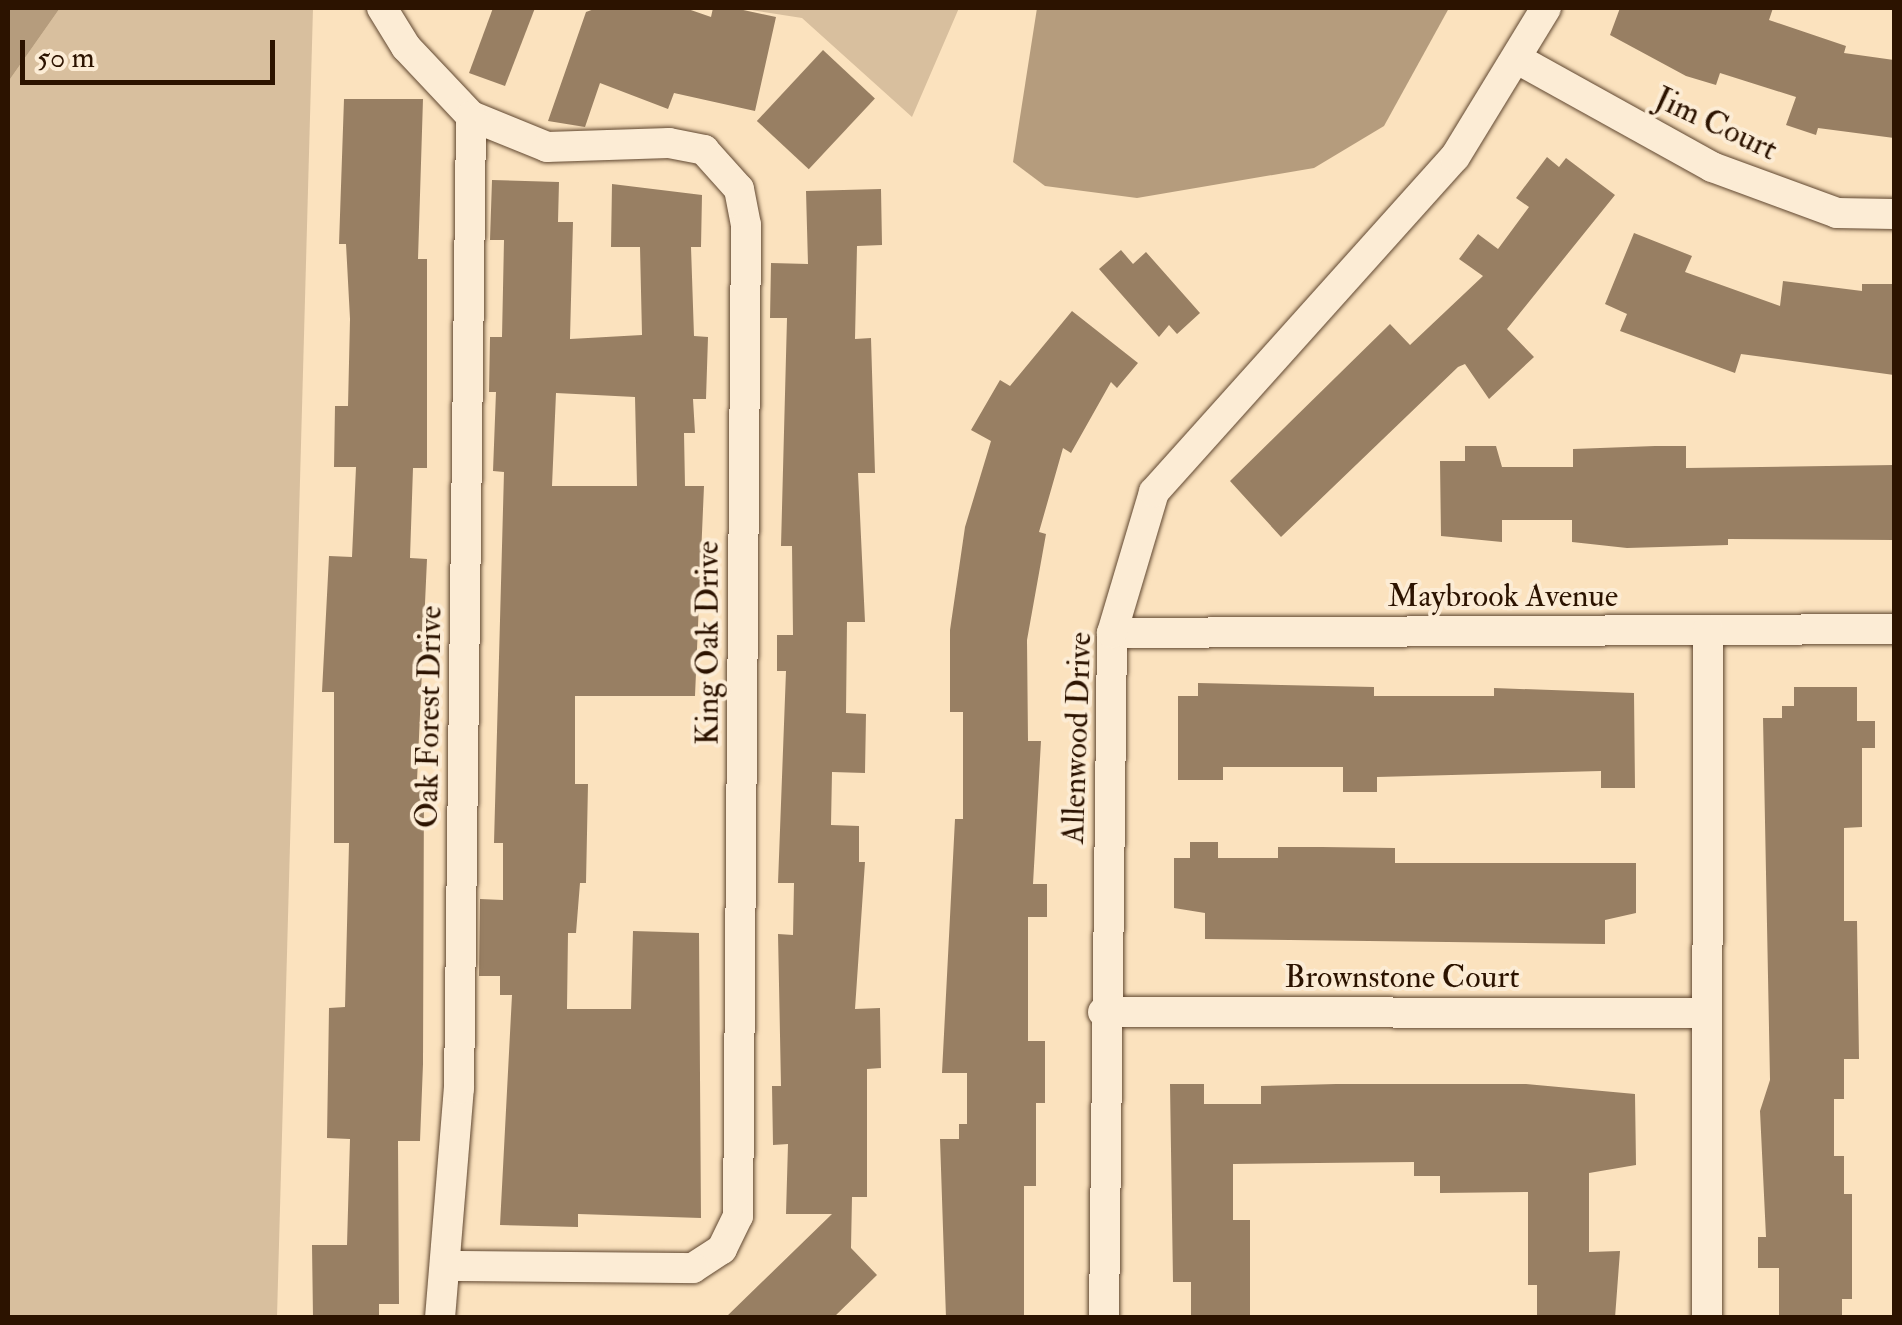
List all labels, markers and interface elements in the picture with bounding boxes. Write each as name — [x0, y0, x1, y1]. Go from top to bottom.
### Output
scale bar — [25, 20, 280, 82]
text: 50 m — [37, 39, 95, 76]
street label: Jim Court — [1649, 79, 1783, 169]
street label: King Oak Drive — [689, 541, 727, 745]
street label: Maybrook Avenue — [1388, 577, 1618, 615]
street label: Oak Forest Drive — [408, 605, 450, 829]
street label: Allenwood Drive — [1054, 631, 1100, 845]
street label: Brownstone Court — [1284, 958, 1520, 996]

